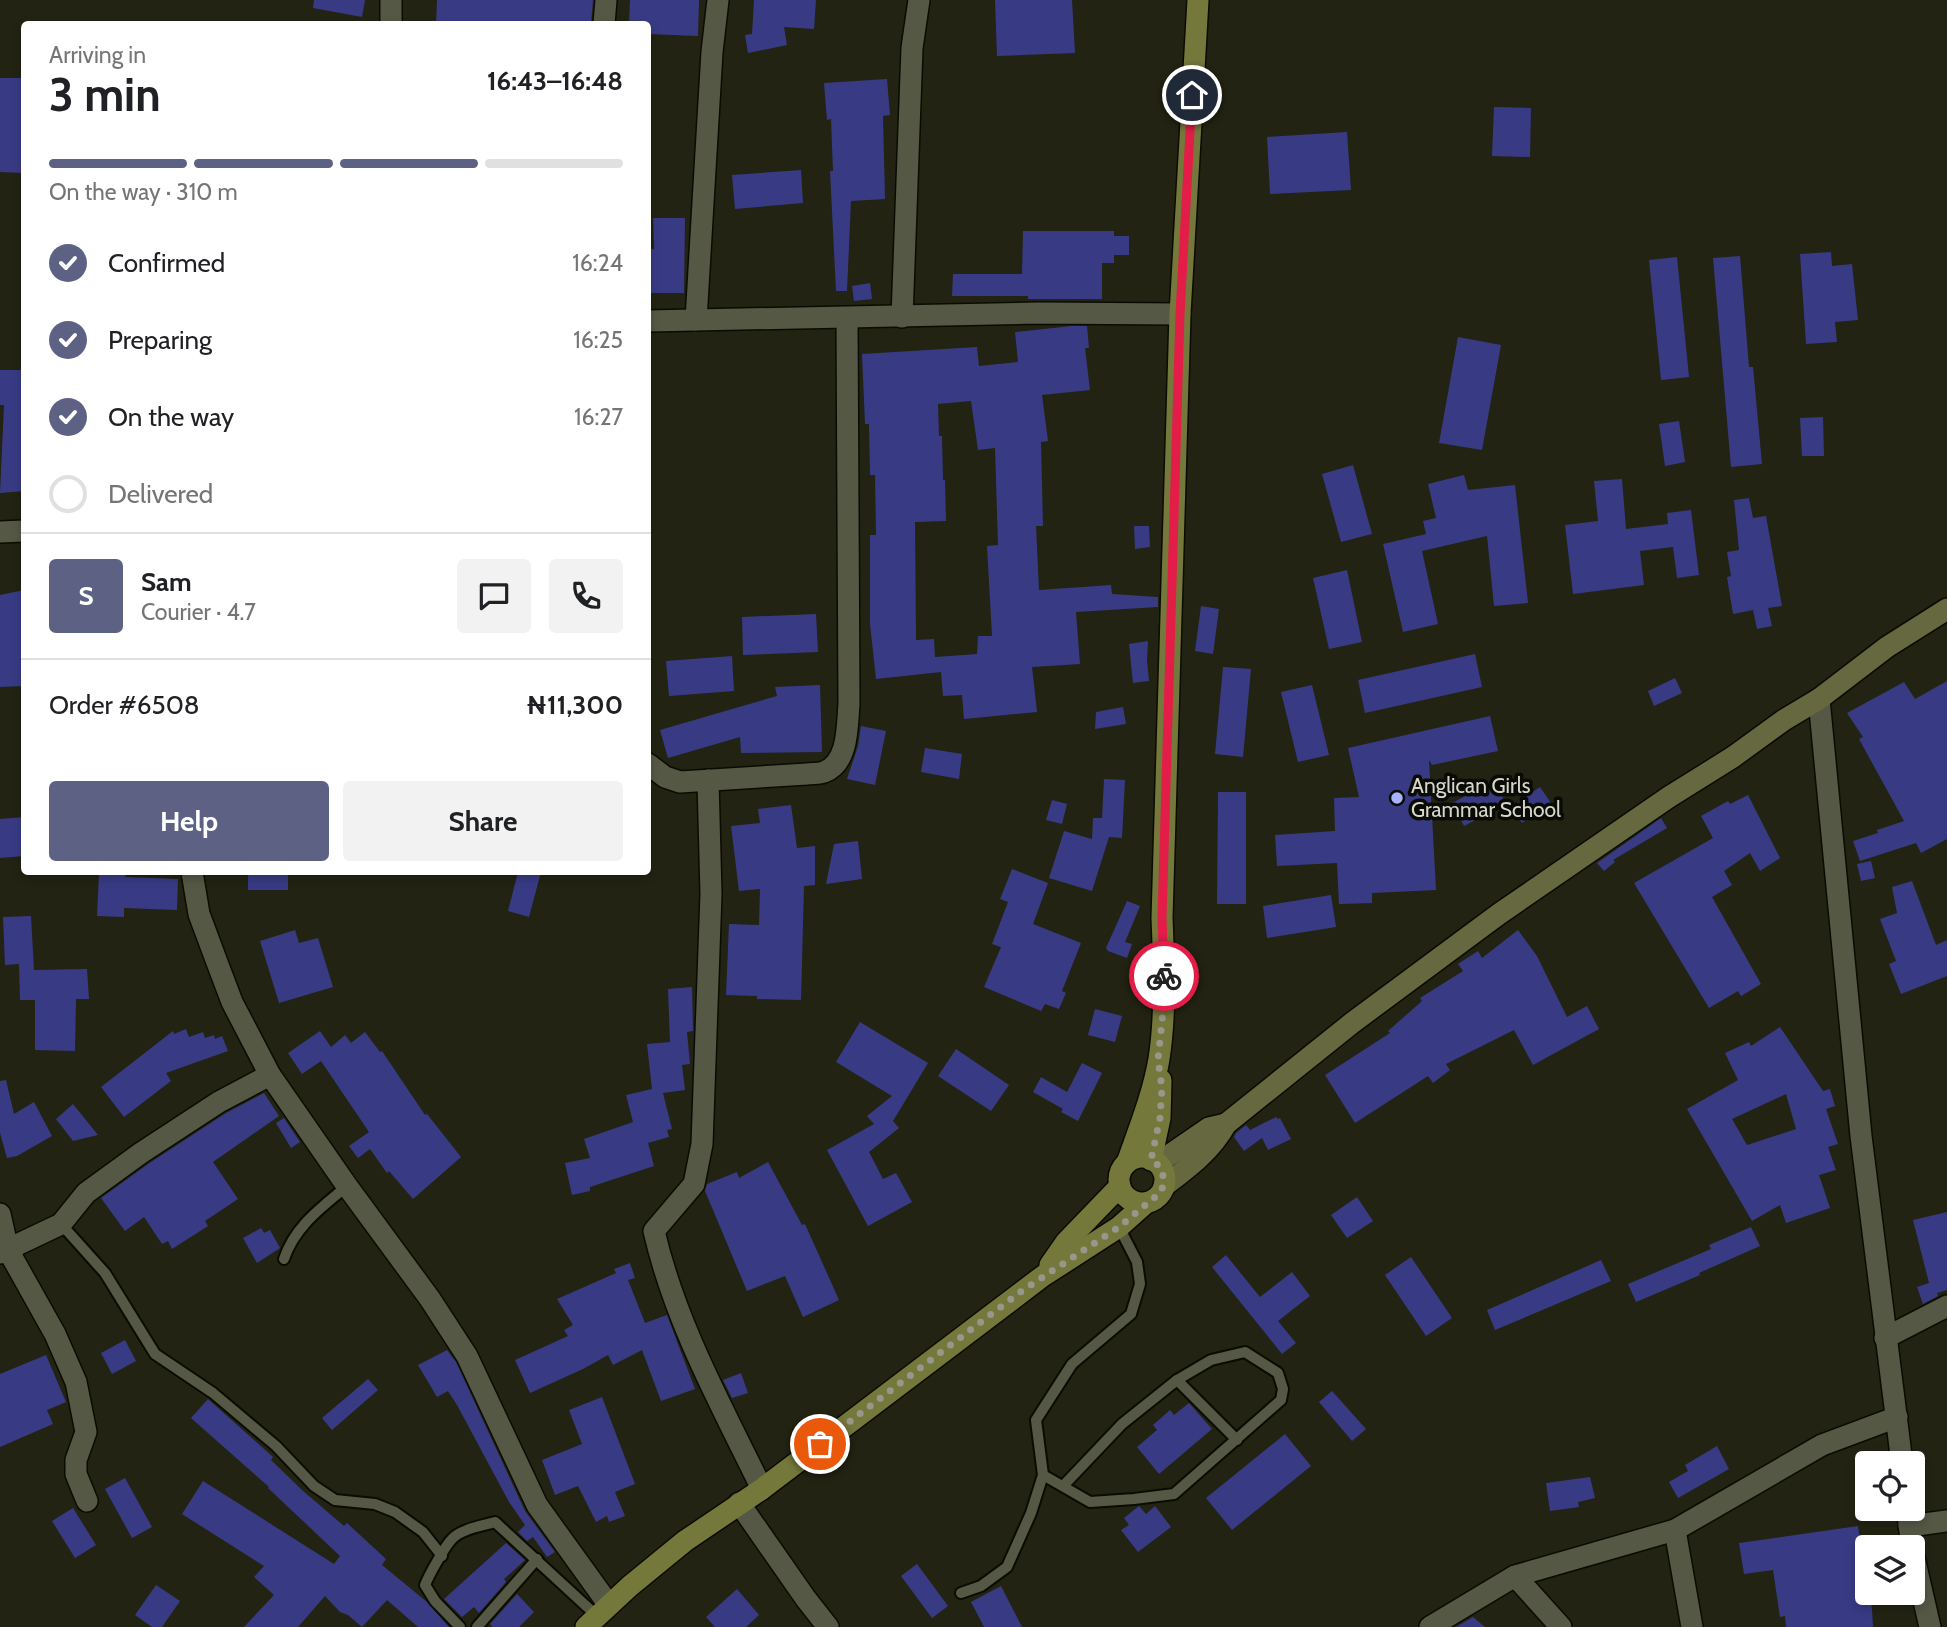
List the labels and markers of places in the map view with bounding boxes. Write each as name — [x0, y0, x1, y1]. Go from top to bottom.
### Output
pin — [1162, 65, 1222, 125]
place label: Anglican Girls Grammar School — [1411, 773, 1561, 822]
marker: Anglican Girls Grammar School — [1389, 790, 1405, 806]
pin — [790, 1414, 850, 1474]

